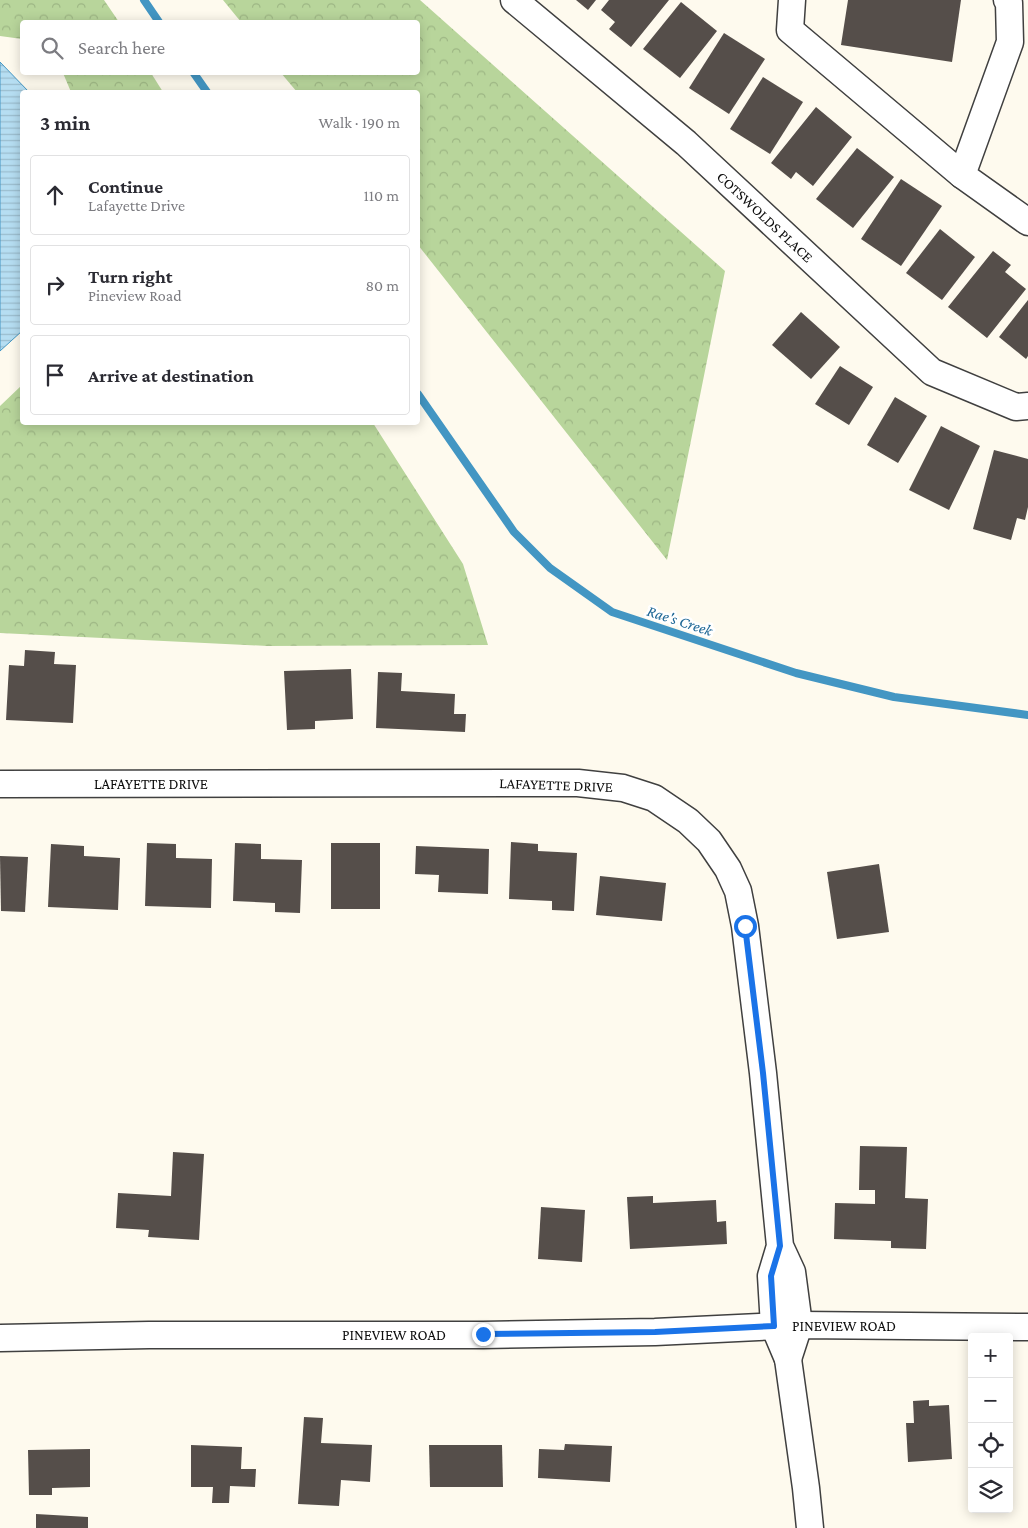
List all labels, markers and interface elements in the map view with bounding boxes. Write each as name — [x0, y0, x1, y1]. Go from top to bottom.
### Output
search box — [20, 20, 420, 75]
icon: search — [38, 34, 66, 62]
text: Search here — [78, 37, 165, 58]
text: 3 min — [40, 111, 90, 135]
text: Walk · 190 m — [319, 114, 400, 131]
street label: COTSWOLDS PLACE — [714, 168, 816, 266]
text: Continue — [88, 176, 163, 197]
icon: ahead — [41, 181, 69, 209]
text: 110 m — [363, 187, 399, 204]
text: Lafayette Drive — [88, 197, 185, 214]
text: Turn right — [88, 266, 173, 287]
icon: right — [41, 271, 69, 299]
text: 80 m — [365, 277, 399, 294]
text: Pineview Road — [88, 287, 182, 304]
icon: arrive — [41, 361, 69, 389]
text: Arrive at destination — [88, 365, 254, 386]
water label: Rae's Creek — [645, 602, 716, 639]
street label: LAFAYETTE DRIVE — [499, 775, 613, 795]
street label: LAFAYETTE DRIVE — [94, 776, 208, 792]
route start — [734, 915, 757, 938]
street label: PINEVIEW ROAD — [792, 1318, 896, 1334]
route end — [472, 1323, 495, 1346]
street label: PINEVIEW ROAD — [342, 1327, 446, 1343]
map controls — [968, 1333, 1013, 1513]
button: + — [968, 1333, 1013, 1378]
button: − — [968, 1378, 1013, 1423]
button: locate — [968, 1423, 1013, 1468]
button: layers — [968, 1468, 1013, 1513]

